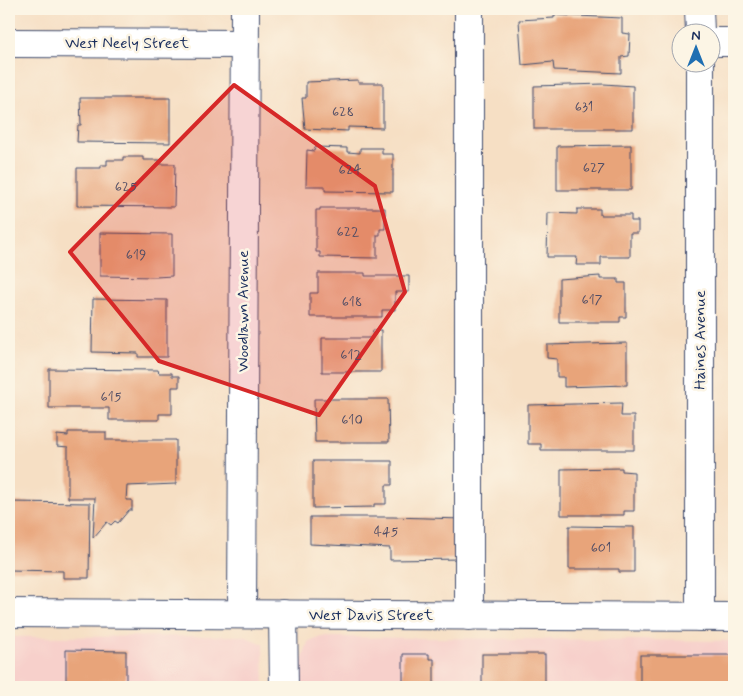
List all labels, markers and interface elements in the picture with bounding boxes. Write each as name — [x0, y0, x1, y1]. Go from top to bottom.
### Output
north arrow — [670, 22, 720, 72]
text: N — [691, 27, 701, 45]
street label: West Neely Street — [65, 33, 190, 54]
house number: 631 — [575, 98, 593, 116]
house number: 628 — [332, 103, 354, 121]
house number: 627 — [583, 159, 605, 177]
house number: 624 — [339, 161, 361, 179]
house number: 625 — [115, 178, 137, 196]
house number: 622 — [337, 223, 359, 241]
house number: 619 — [126, 246, 146, 264]
street label: Woodlawn Avenue — [233, 250, 254, 372]
street label: Haines Avenue — [690, 290, 711, 390]
house number: 617 — [582, 291, 603, 309]
house number: 618 — [342, 293, 362, 311]
house number: 612 — [340, 346, 362, 364]
house number: 615 — [101, 388, 122, 406]
house number: 610 — [341, 411, 363, 429]
house number: 445 — [374, 523, 398, 541]
house number: 601 — [591, 539, 611, 557]
street label: West Davis Street — [309, 605, 434, 626]

